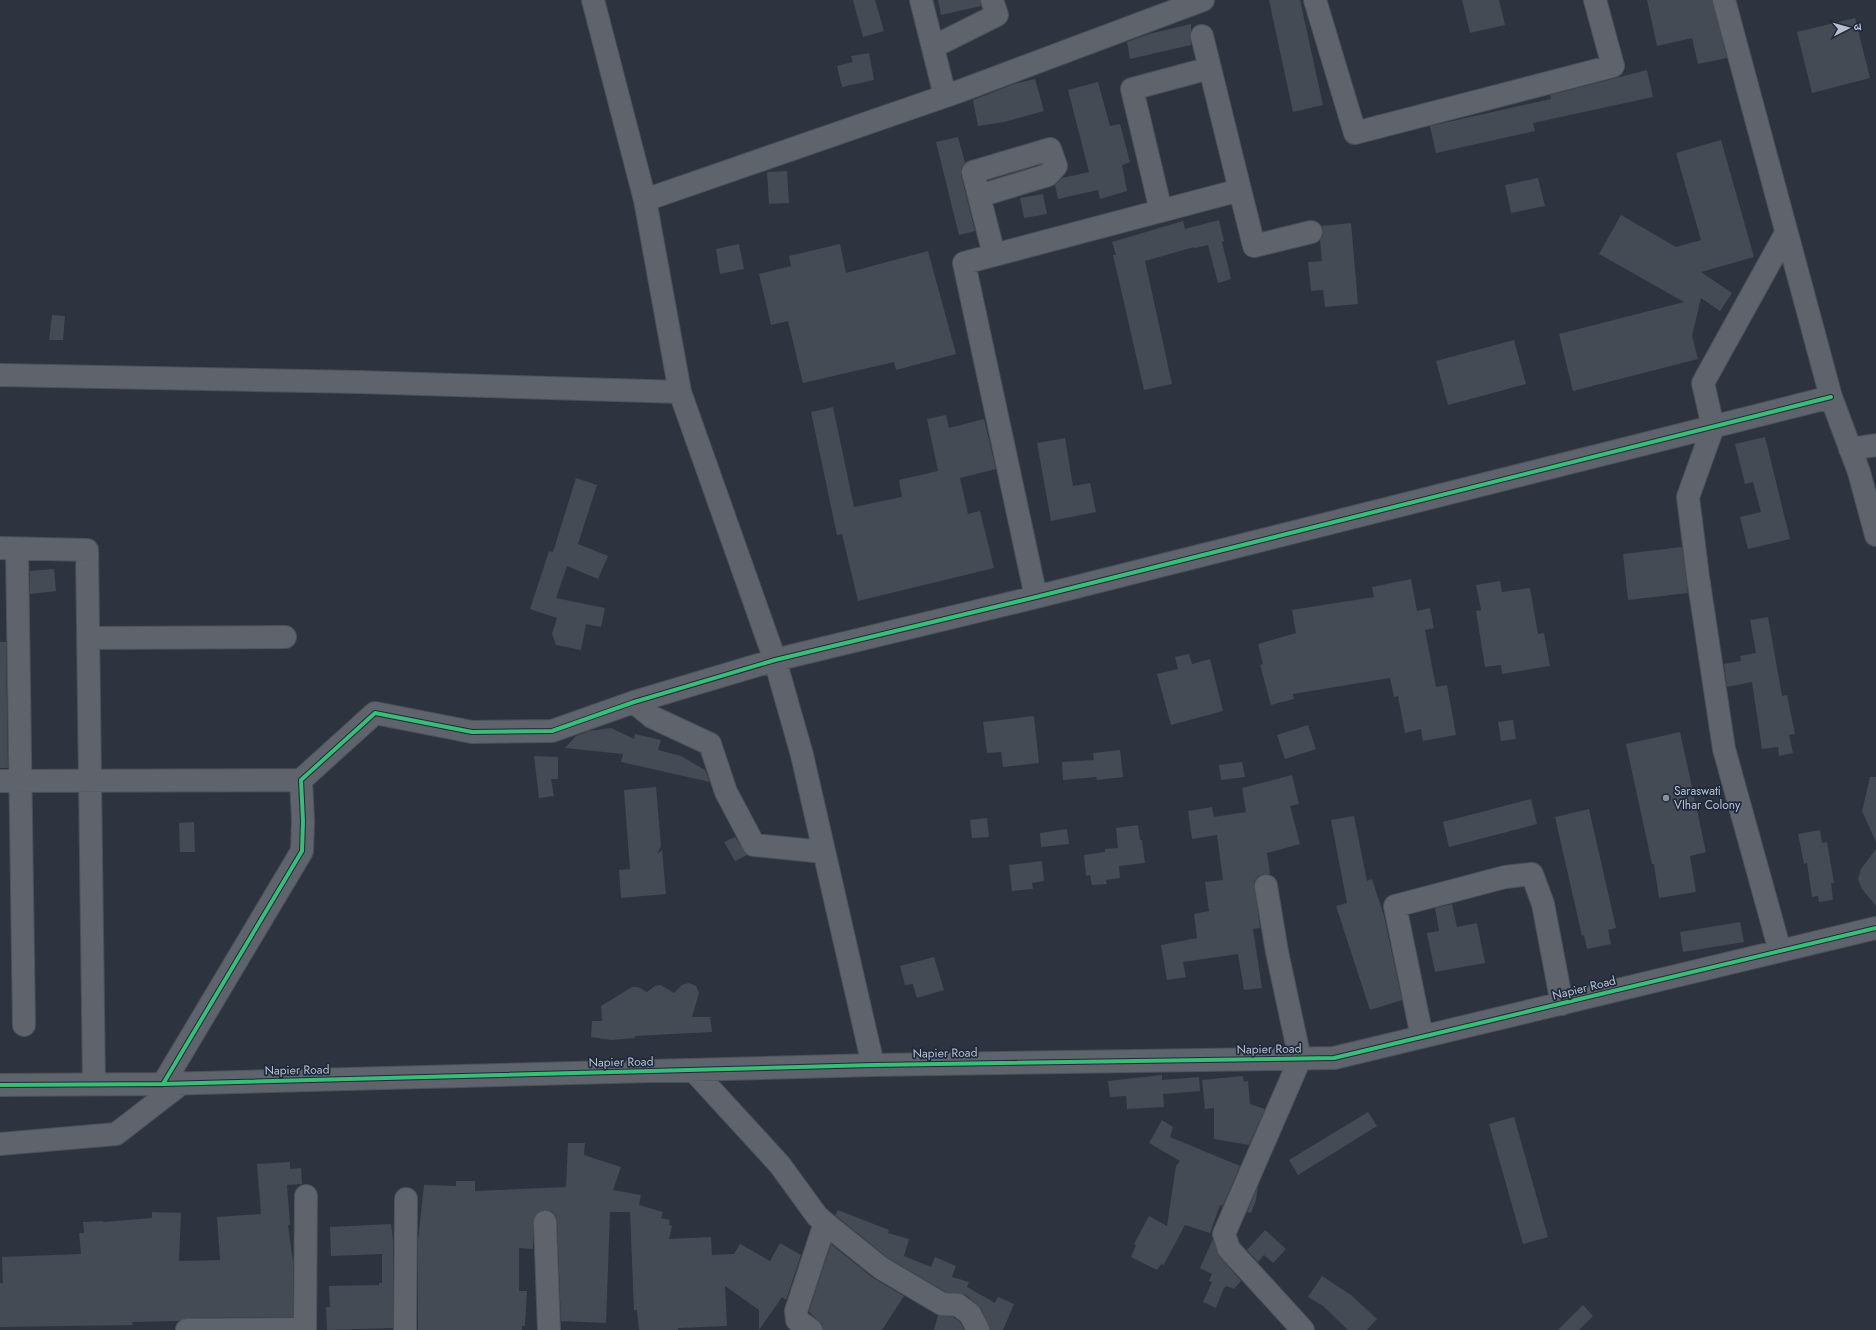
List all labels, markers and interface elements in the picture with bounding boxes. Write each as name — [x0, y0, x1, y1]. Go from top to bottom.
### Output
north arrow — [1828, 8, 1868, 48]
text: उ — [1850, 23, 1866, 32]
place label: Saraswati VIhar Colony — [1674, 782, 1741, 814]
marker: Saraswati VIhar Colony — [1661, 793, 1671, 803]
street label: Napier Road — [1550, 971, 1618, 1005]
street label: Napier Road — [1236, 1039, 1302, 1059]
street label: Napier Road — [912, 1043, 978, 1063]
street label: Napier Road — [588, 1052, 654, 1072]
street label: Napier Road — [264, 1060, 330, 1080]

